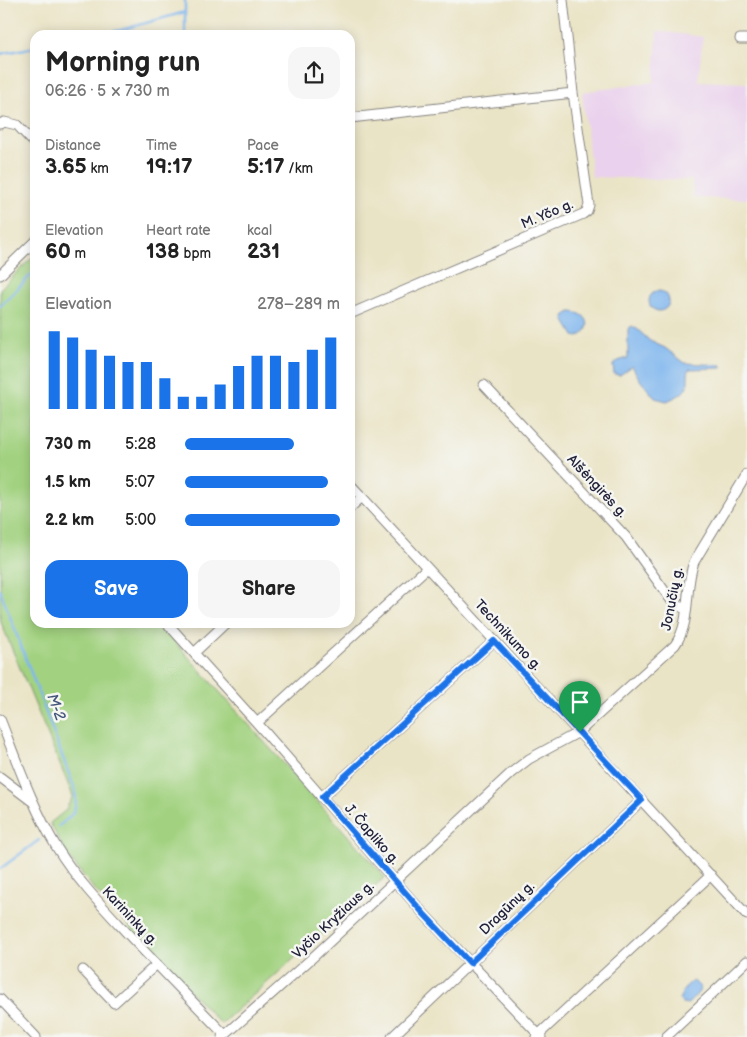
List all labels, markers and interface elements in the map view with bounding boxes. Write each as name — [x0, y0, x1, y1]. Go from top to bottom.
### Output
text: Morning run — [45, 46, 200, 79]
button: share — [288, 47, 340, 99]
text: 06:26 · 5 × 730 m — [45, 82, 170, 101]
text: Distance — [45, 137, 101, 154]
text: Time — [146, 137, 177, 154]
text: Pace — [247, 137, 279, 154]
text: 3.65 — [45, 154, 87, 179]
text: 19:17 — [146, 154, 193, 179]
text: 5:17 — [247, 154, 285, 179]
text: km — [87, 160, 109, 177]
text: /km — [285, 160, 313, 177]
street label: M. Yčo g. — [518, 195, 576, 233]
text: Elevation — [45, 222, 103, 239]
text: Heart rate — [146, 222, 211, 239]
text: kcal — [247, 222, 272, 239]
text: 60 — [45, 239, 71, 264]
text: 138 — [146, 239, 180, 264]
text: 231 — [247, 239, 280, 264]
text: m — [71, 245, 86, 262]
text: bpm — [180, 245, 211, 262]
text: Elevation — [45, 295, 112, 314]
text: 278–289 m — [257, 295, 340, 314]
text: 730 m — [45, 435, 91, 454]
text: 5:28 — [125, 435, 156, 454]
street label: Alšėngirės g. — [563, 451, 631, 521]
text: 1.5 km — [45, 473, 91, 492]
text: 5:07 — [125, 473, 155, 492]
text: 2.2 km — [45, 511, 94, 530]
text: 5:00 — [125, 511, 156, 530]
button: Save — [45, 560, 188, 618]
button: Share — [198, 560, 340, 618]
street label: Jonučių g. — [658, 566, 687, 632]
street label: Technikumo g. — [471, 596, 545, 674]
pin — [559, 681, 601, 732]
icon: arrive — [566, 688, 594, 716]
water label: M-2 — [42, 691, 70, 723]
street label: J. Čapliko g. — [341, 799, 404, 868]
street label: Vyčio Kryžiaus g. — [289, 878, 378, 962]
street label: Dragūnų g. — [476, 878, 538, 938]
street label: Karininkų g. — [99, 883, 162, 949]

